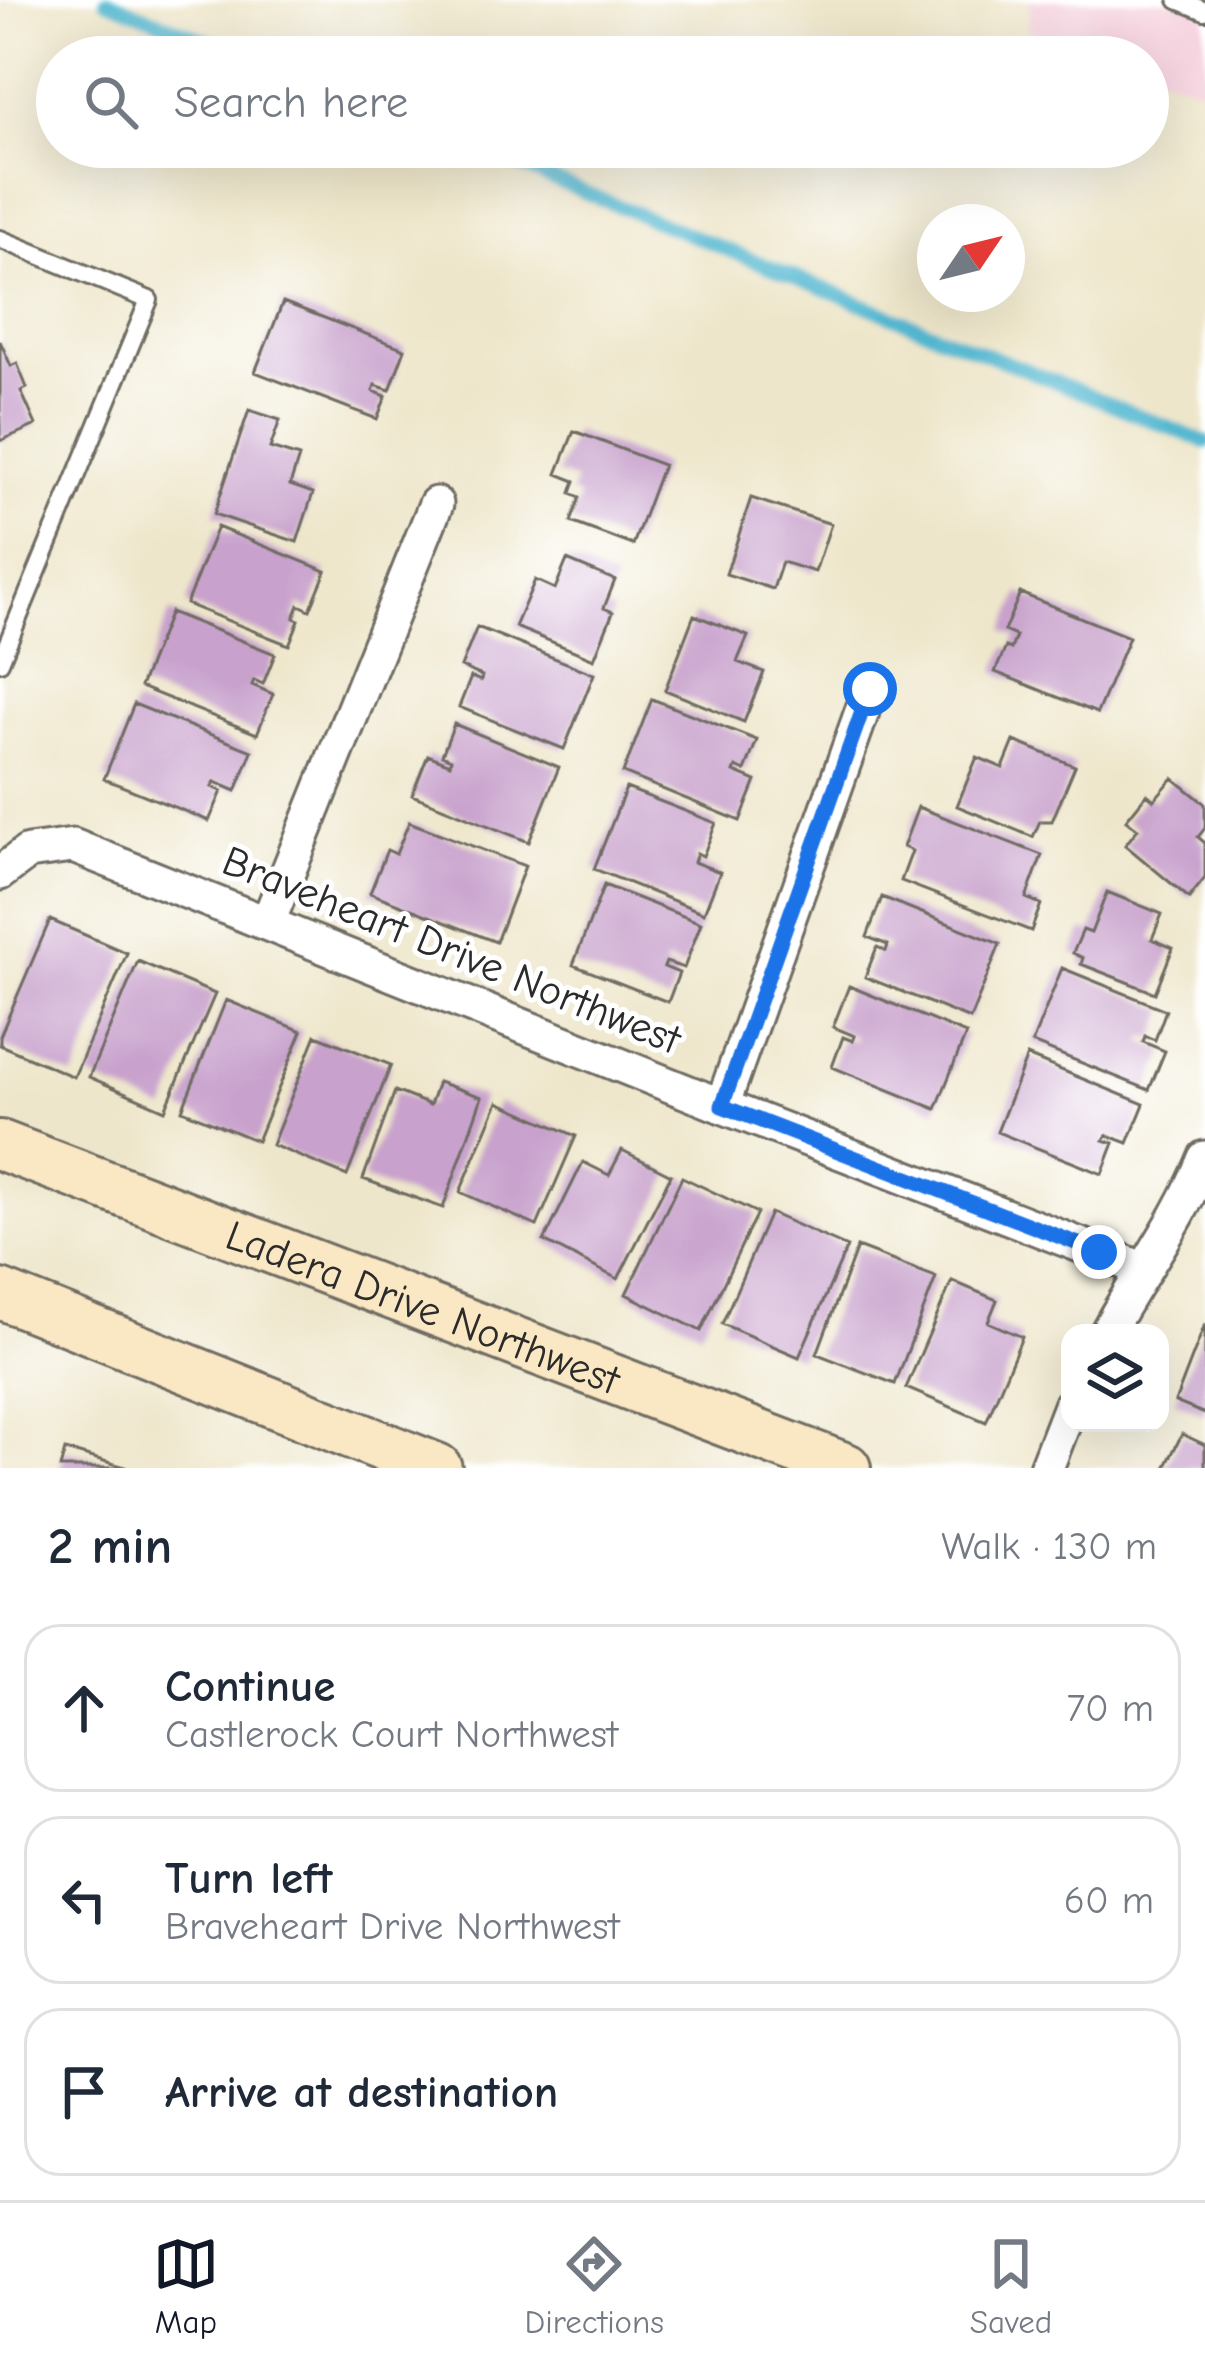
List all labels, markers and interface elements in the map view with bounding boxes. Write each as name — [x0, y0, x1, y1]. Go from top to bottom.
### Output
search box — [36, 36, 1169, 168]
icon: search — [78, 69, 144, 135]
text: Search here — [174, 76, 408, 128]
north arrow — [917, 204, 1025, 312]
route start — [843, 662, 897, 716]
street label: Braveheart Drive Northwest — [215, 836, 689, 1066]
street label: Ladera Drive Northwest — [219, 1211, 628, 1406]
route end — [1072, 1225, 1126, 1279]
map controls — [1061, 1324, 1169, 1432]
button: layers — [1061, 1324, 1169, 1432]
text: 2 min — [48, 1517, 172, 1576]
text: Walk · 130 m — [941, 1524, 1157, 1569]
text: Continue — [165, 1660, 335, 1712]
icon: ahead — [51, 1675, 117, 1741]
text: 70 m — [1067, 1686, 1154, 1731]
text: Castlerock Court Northwest — [165, 1712, 618, 1757]
text: Turn left — [165, 1852, 332, 1904]
icon: left — [51, 1867, 117, 1933]
text: 60 m — [1064, 1878, 1154, 1923]
text: Braveheart Drive Northwest — [165, 1904, 620, 1949]
icon: arrive — [51, 2059, 117, 2125]
text: Arrive at destination — [165, 2066, 558, 2118]
tab: Map — [153, 2231, 219, 2341]
tab: Directions — [525, 2231, 664, 2341]
tab: Saved — [970, 2231, 1052, 2341]

